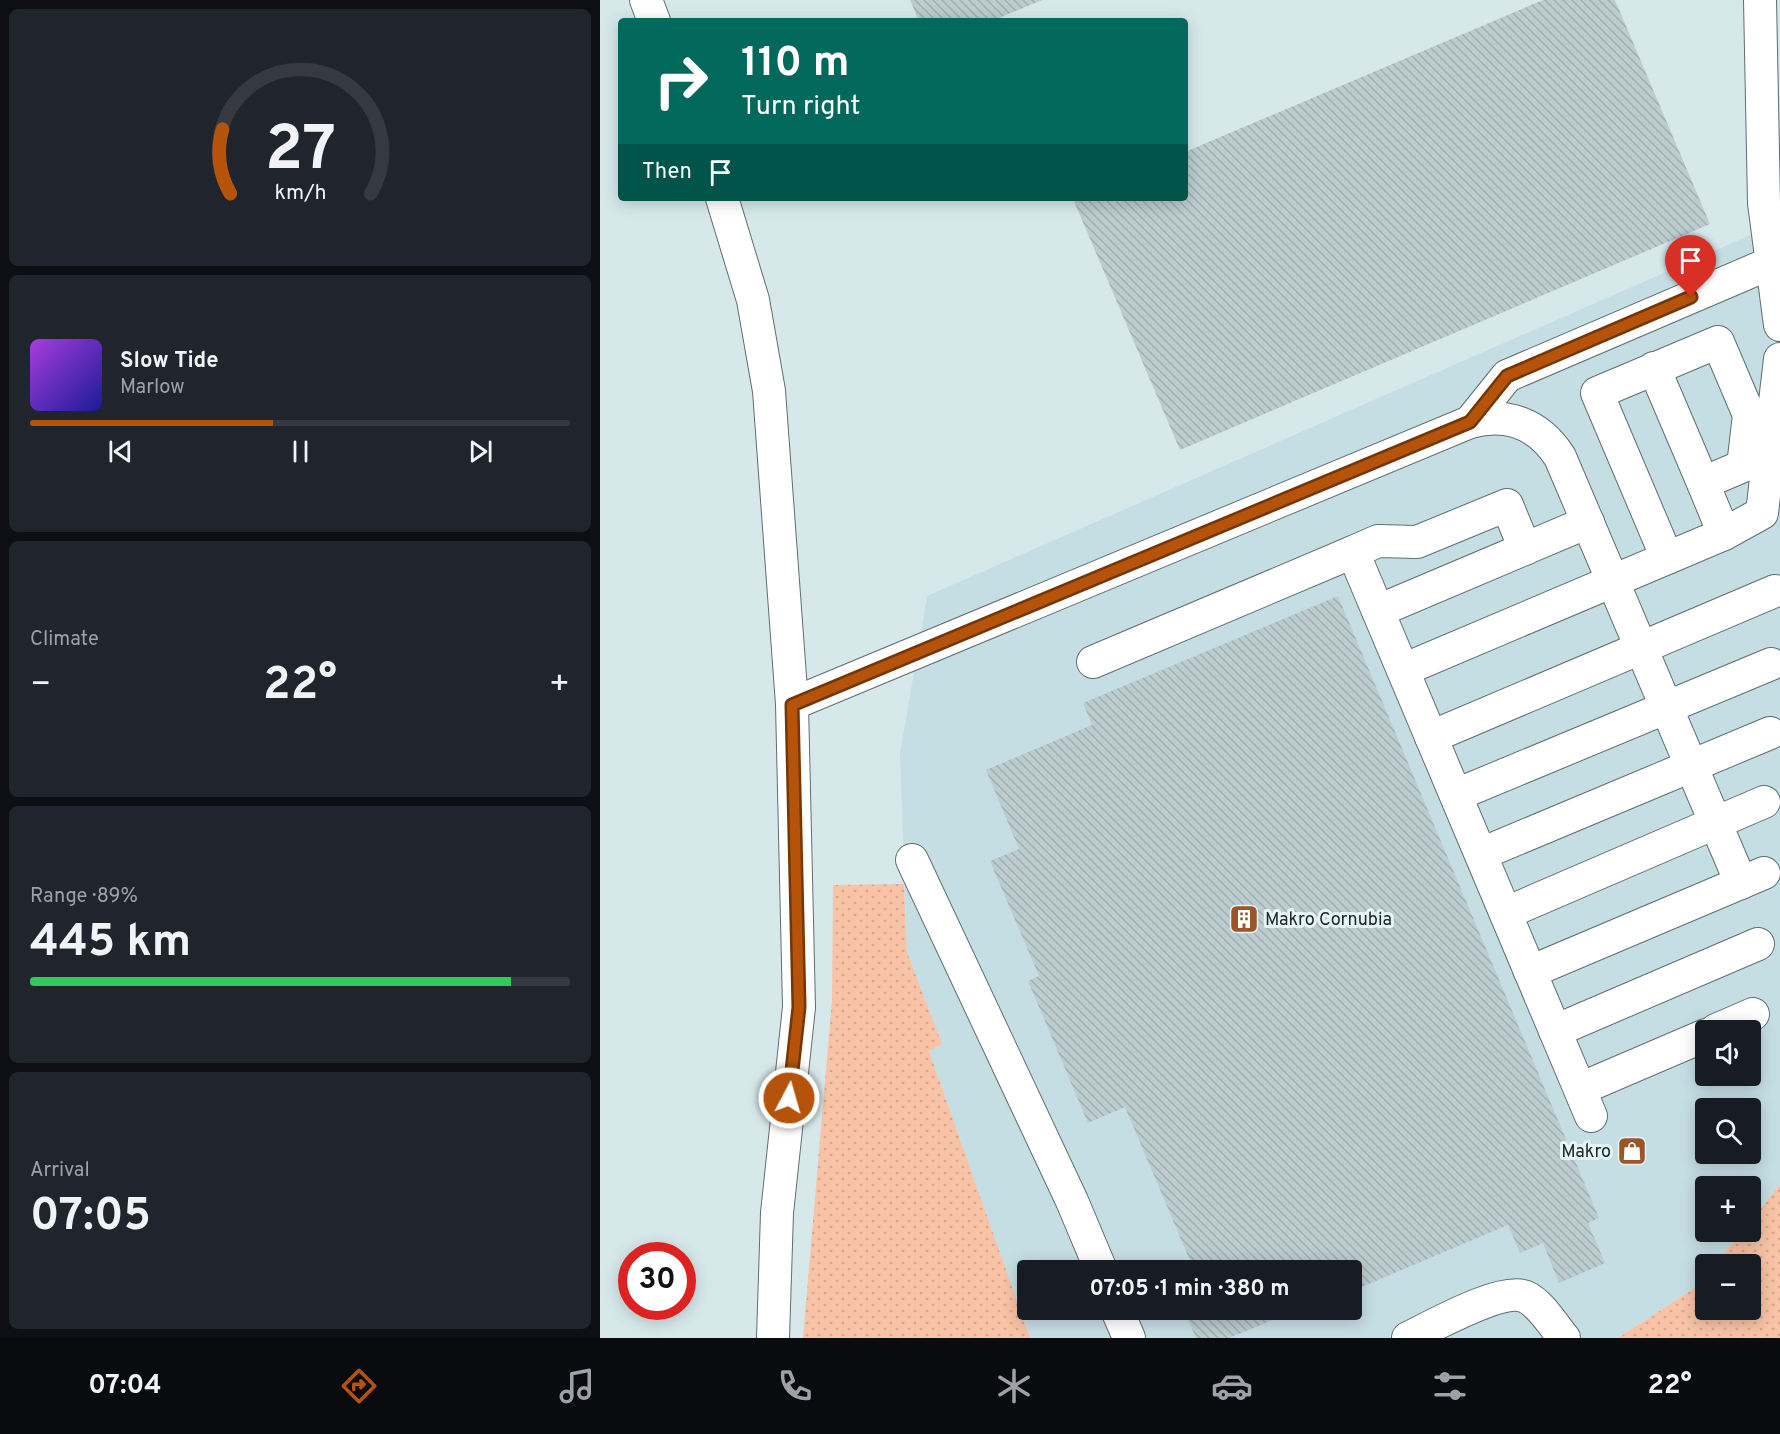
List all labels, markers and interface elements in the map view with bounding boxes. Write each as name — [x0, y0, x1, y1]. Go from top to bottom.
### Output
text: 110 m — [741, 38, 850, 91]
icon: right — [642, 42, 720, 120]
text: Turn right — [741, 90, 860, 124]
text: 27 — [264, 114, 336, 193]
icon: arrive — [704, 156, 737, 189]
text: Then — [642, 159, 692, 186]
text: km/h — [274, 181, 326, 208]
pin — [1665, 235, 1716, 297]
icon: arrive — [1674, 244, 1707, 277]
text: Slow Tide — [120, 348, 219, 375]
text: Marlow — [120, 375, 184, 401]
icon: previous — [104, 435, 137, 468]
icon: pause — [284, 435, 317, 468]
icon: next — [464, 435, 497, 468]
text: Climate — [30, 627, 99, 653]
text: 22° — [263, 658, 337, 715]
text: − — [30, 665, 51, 707]
text: + — [549, 665, 570, 707]
text: Range · 89% — [30, 884, 138, 910]
building icon: Makro Cornubia — [1228, 903, 1260, 935]
place label: Makro Cornubia — [1265, 909, 1392, 932]
text: 445 km — [30, 915, 191, 972]
map controls — [1695, 1020, 1761, 1320]
button: sound — [1695, 1020, 1761, 1086]
position arrow — [757, 1066, 821, 1130]
button: search — [1695, 1098, 1761, 1164]
shop icon: Makro — [1616, 1135, 1648, 1167]
place label: Makro — [1561, 1141, 1611, 1164]
text: Arrival — [30, 1158, 90, 1184]
button: + — [1695, 1176, 1761, 1242]
text: 07:05 — [30, 1189, 151, 1246]
speed limit sign: 30 — [618, 1242, 696, 1320]
button: − — [1695, 1254, 1761, 1320]
text: 07:05 · 1 min · 380 m — [1090, 1276, 1289, 1303]
icon: directions — [338, 1365, 380, 1407]
icon: music — [556, 1365, 598, 1407]
icon: phone — [774, 1365, 816, 1407]
icon: climate — [993, 1365, 1035, 1407]
icon: car — [1211, 1365, 1253, 1407]
icon: filters — [1429, 1365, 1471, 1407]
text: 07:04 — [88, 1369, 162, 1403]
text: 22° — [1648, 1369, 1692, 1403]

